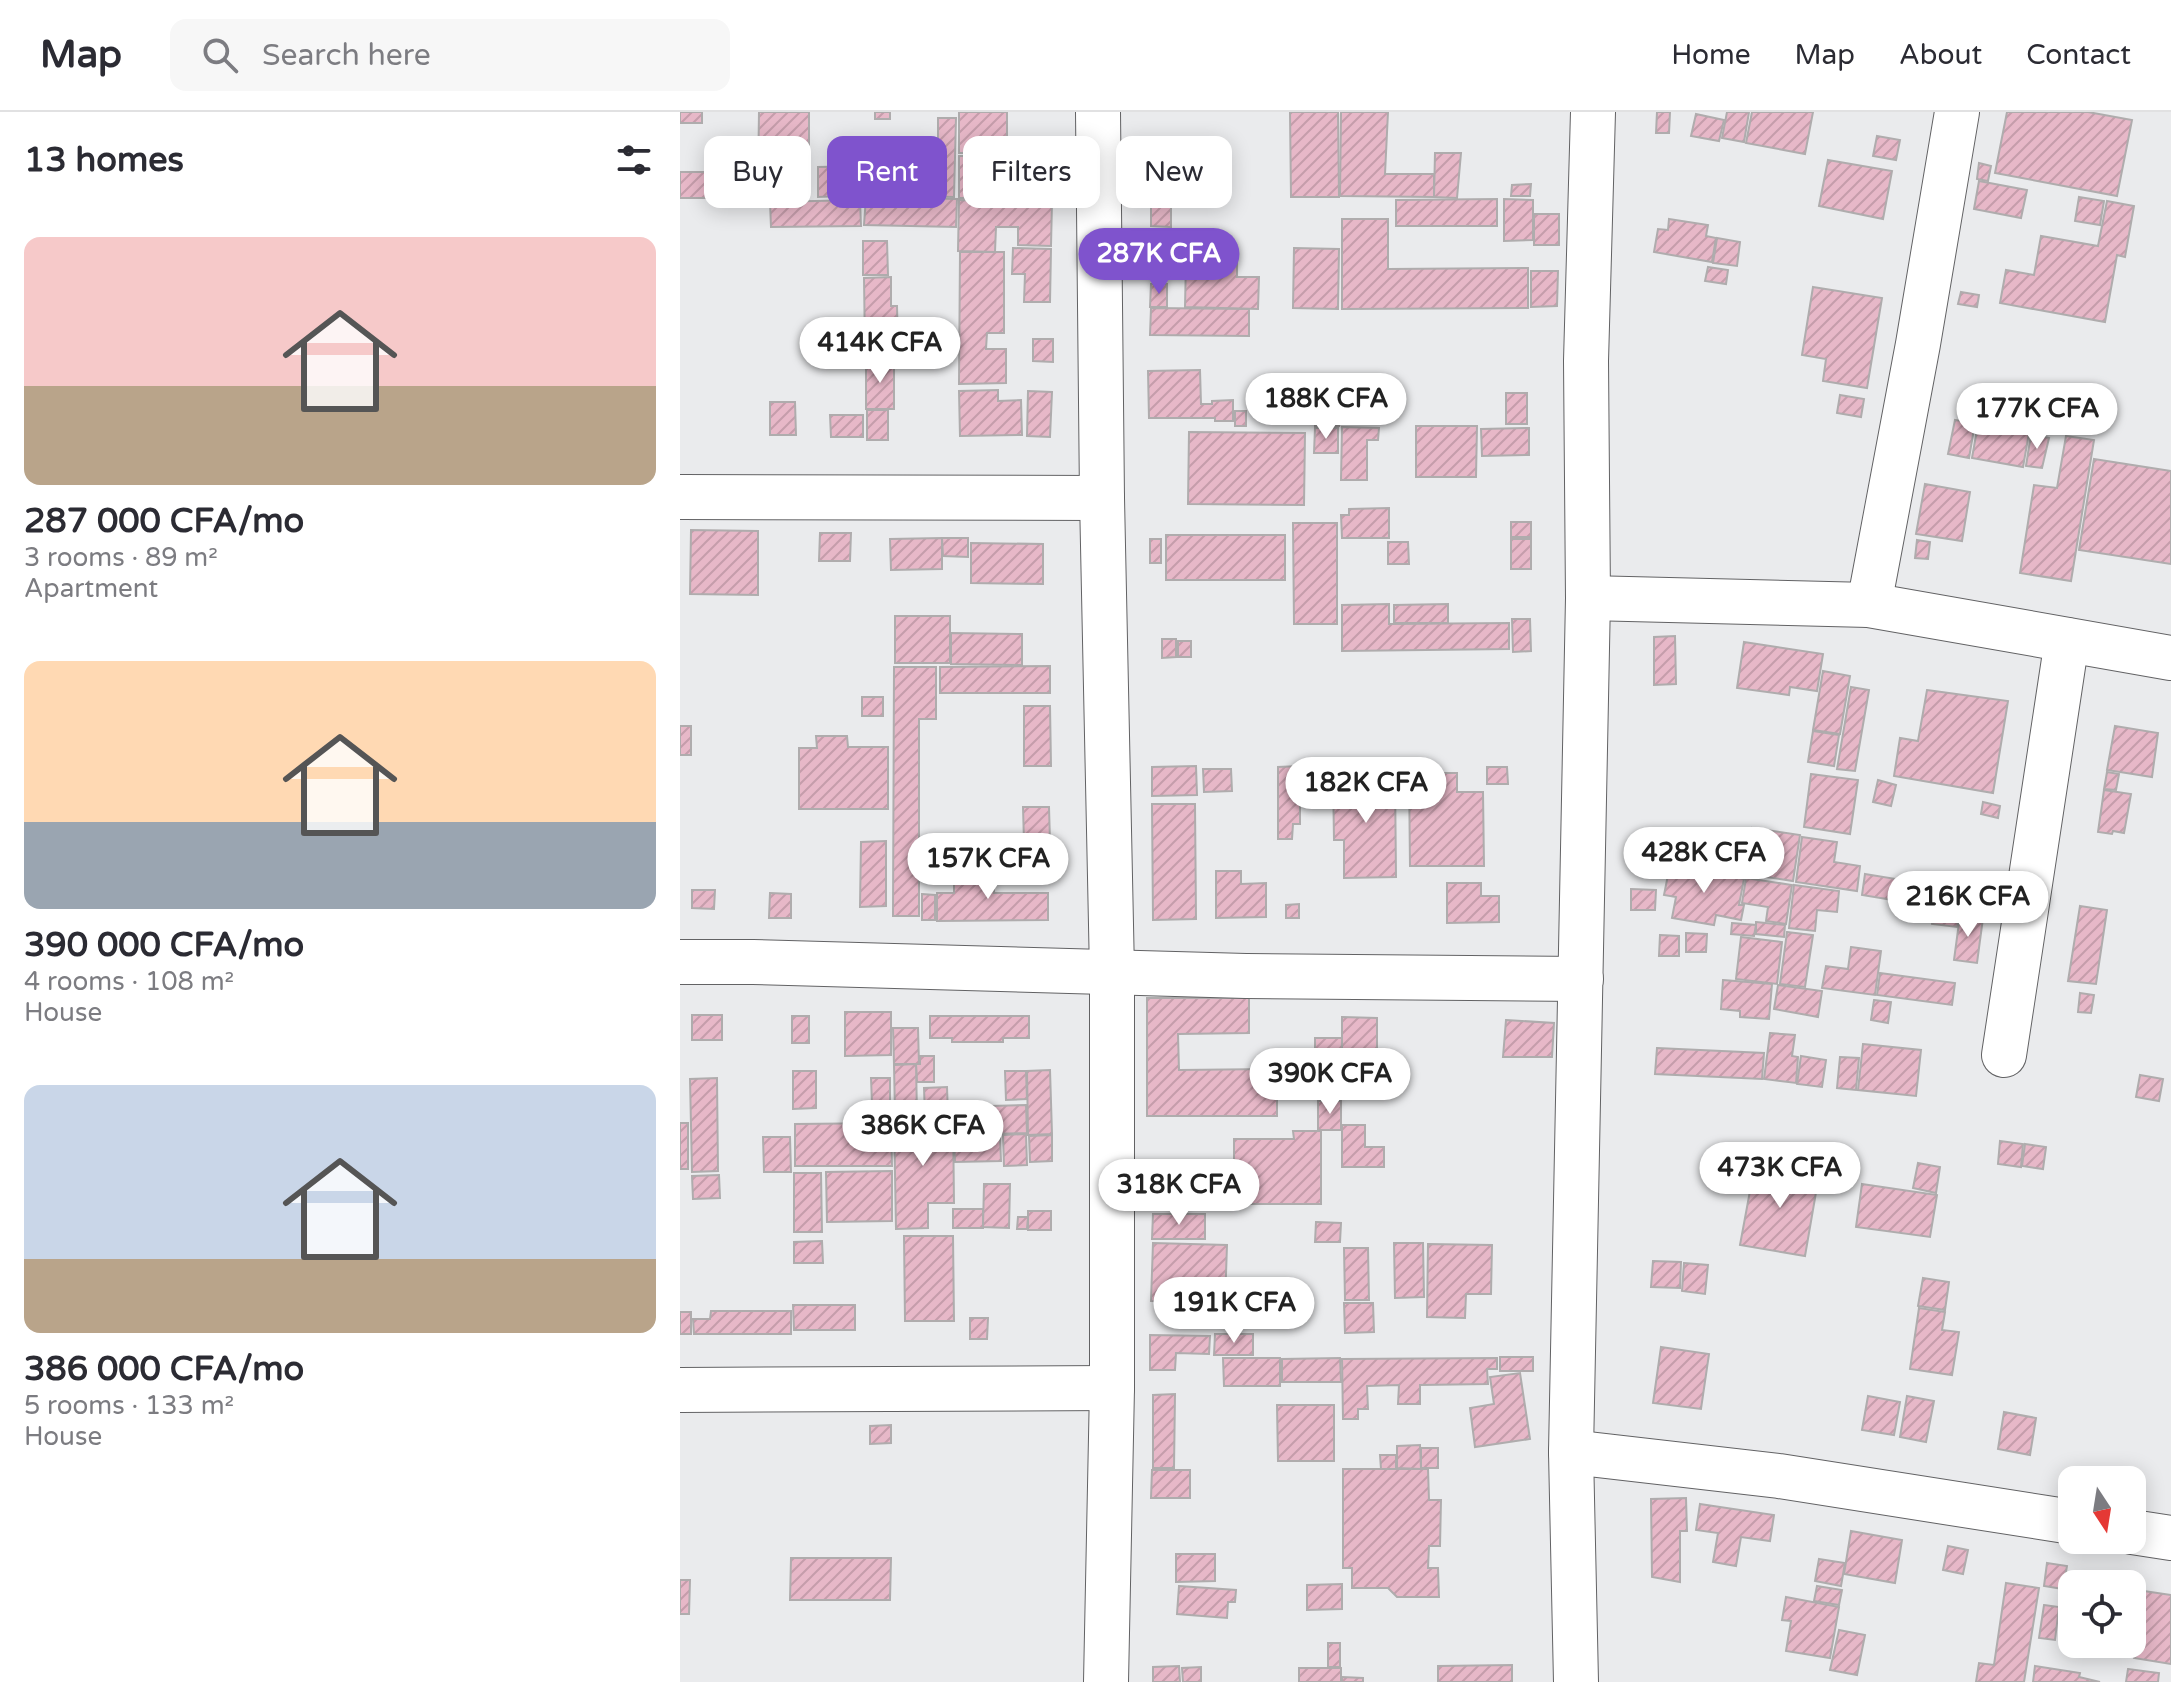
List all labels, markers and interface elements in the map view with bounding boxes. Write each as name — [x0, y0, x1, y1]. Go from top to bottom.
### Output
search box — [170, 19, 730, 91]
text: Map — [40, 32, 122, 78]
icon: search — [198, 33, 242, 77]
text: Search here — [262, 37, 431, 74]
text: Home — [1671, 38, 1751, 72]
text: Map — [1795, 38, 1855, 72]
text: About — [1899, 38, 1982, 72]
text: Contact — [2026, 38, 2131, 72]
chip: Buy — [704, 136, 811, 208]
chip: Rent — [827, 136, 947, 208]
chip: Filters — [963, 136, 1100, 208]
chip: New — [1116, 136, 1232, 208]
icon: filters — [612, 138, 656, 182]
text: 13 homes — [24, 140, 184, 181]
pin: 287K CFA — [1076, 228, 1242, 296]
text: 287K CFA — [1096, 238, 1222, 269]
icon: home — [268, 289, 412, 433]
pin: 414K CFA — [797, 317, 963, 385]
text: 414K CFA — [817, 327, 943, 358]
pin: 188K CFA — [1243, 373, 1409, 441]
text: 188K CFA — [1263, 383, 1389, 414]
pin: 177K CFA — [1954, 383, 2120, 451]
text: 177K CFA — [1974, 393, 2100, 424]
text: 287 000 CFA/mo — [24, 501, 304, 542]
text: 3 rooms · 89 m² — [24, 542, 218, 573]
text: Apartment — [24, 573, 158, 604]
icon: home — [268, 713, 412, 857]
pin: 182K CFA — [1283, 757, 1449, 825]
text: 182K CFA — [1303, 767, 1429, 798]
pin: 428K CFA — [1621, 827, 1787, 895]
pin: 157K CFA — [905, 833, 1071, 901]
text: 428K CFA — [1641, 837, 1767, 868]
text: 157K CFA — [925, 843, 1051, 874]
pin: 216K CFA — [1885, 871, 2051, 939]
text: 216K CFA — [1905, 881, 2031, 912]
text: 390 000 CFA/mo — [24, 925, 304, 966]
text: 4 rooms · 108 m² — [24, 966, 234, 997]
text: House — [24, 997, 102, 1028]
pin: 390K CFA — [1247, 1048, 1413, 1116]
text: 390K CFA — [1267, 1058, 1393, 1089]
pin: 386K CFA — [840, 1100, 1006, 1168]
text: 386K CFA — [860, 1110, 986, 1141]
icon: home — [268, 1137, 412, 1281]
pin: 473K CFA — [1697, 1142, 1863, 1210]
text: 473K CFA — [1717, 1152, 1843, 1183]
pin: 318K CFA — [1096, 1159, 1262, 1227]
text: 318K CFA — [1116, 1169, 1242, 1200]
pin: 191K CFA — [1151, 1277, 1317, 1345]
text: 191K CFA — [1171, 1287, 1297, 1318]
text: 386 000 CFA/mo — [24, 1349, 304, 1390]
text: 5 rooms · 133 m² — [24, 1390, 234, 1421]
text: House — [24, 1421, 102, 1452]
north arrow — [2058, 1466, 2146, 1554]
map controls — [2058, 1466, 2146, 1658]
button: locate — [2058, 1570, 2146, 1658]

